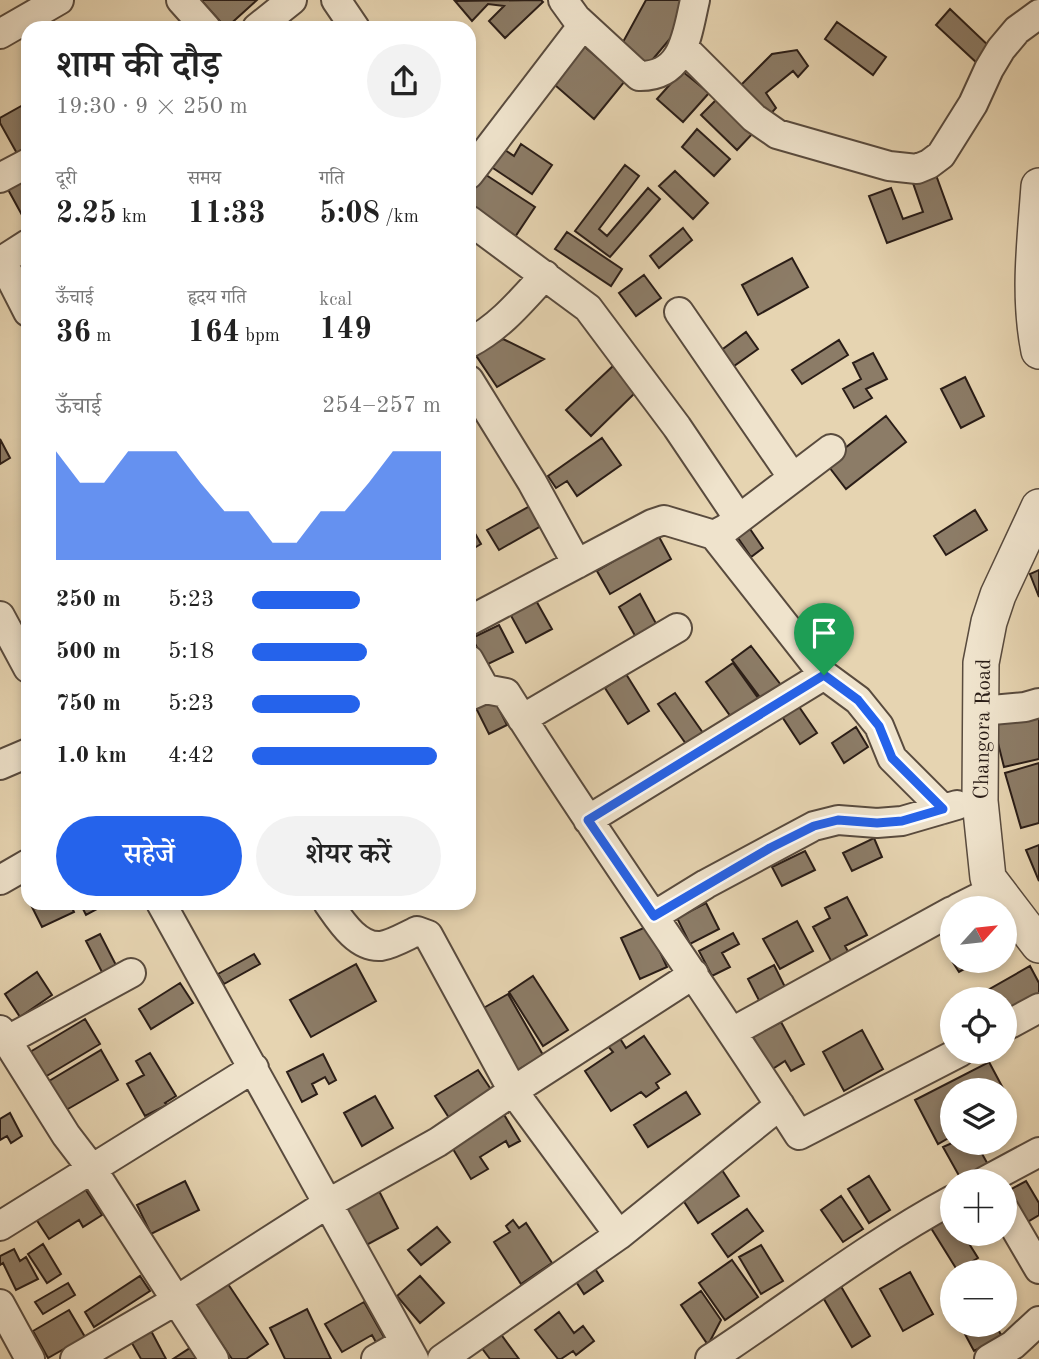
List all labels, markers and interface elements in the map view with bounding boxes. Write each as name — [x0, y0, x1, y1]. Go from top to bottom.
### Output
button: share — [367, 44, 441, 118]
text: शाम की दौड़ — [56, 48, 220, 86]
text: 19:30 · 9 × 250 m — [56, 95, 248, 118]
text: दूरी — [56, 170, 77, 189]
text: समय — [188, 170, 221, 189]
text: गति — [319, 170, 344, 189]
text: 2.25 — [56, 199, 117, 229]
text: 11:33 — [188, 199, 266, 229]
text: 5:08 — [319, 199, 380, 229]
text: km — [117, 208, 147, 227]
text: /km — [380, 208, 419, 227]
text: ऊँचाई — [56, 289, 93, 308]
text: हृदय गति — [188, 289, 246, 308]
text: kcal — [319, 291, 352, 310]
text: 149 — [319, 315, 372, 345]
text: 36 — [56, 318, 91, 348]
text: 164 — [188, 318, 240, 348]
text: m — [91, 327, 111, 346]
text: bpm — [240, 327, 280, 346]
text: 254–257 m — [322, 394, 441, 417]
text: ऊँचाई — [56, 395, 101, 418]
text: 250 m — [56, 588, 121, 611]
text: 5:23 — [168, 588, 214, 611]
pin — [794, 603, 854, 675]
icon: arrive — [805, 614, 843, 652]
text: 500 m — [56, 640, 121, 663]
text: 5:18 — [168, 640, 214, 663]
street label: Changora Road — [972, 659, 995, 800]
text: 750 m — [56, 692, 121, 715]
text: 5:23 — [168, 692, 214, 715]
text: 1.0 km — [56, 744, 127, 767]
text: 4:42 — [168, 744, 214, 767]
button: सहेजें — [56, 816, 242, 896]
button: शेयर करें — [256, 816, 441, 896]
north arrow — [940, 896, 1017, 973]
map controls — [940, 896, 1017, 1337]
button: locate — [940, 987, 1017, 1064]
button: layers — [940, 1078, 1017, 1155]
button: + — [940, 1169, 1017, 1246]
button: − — [940, 1260, 1017, 1337]

